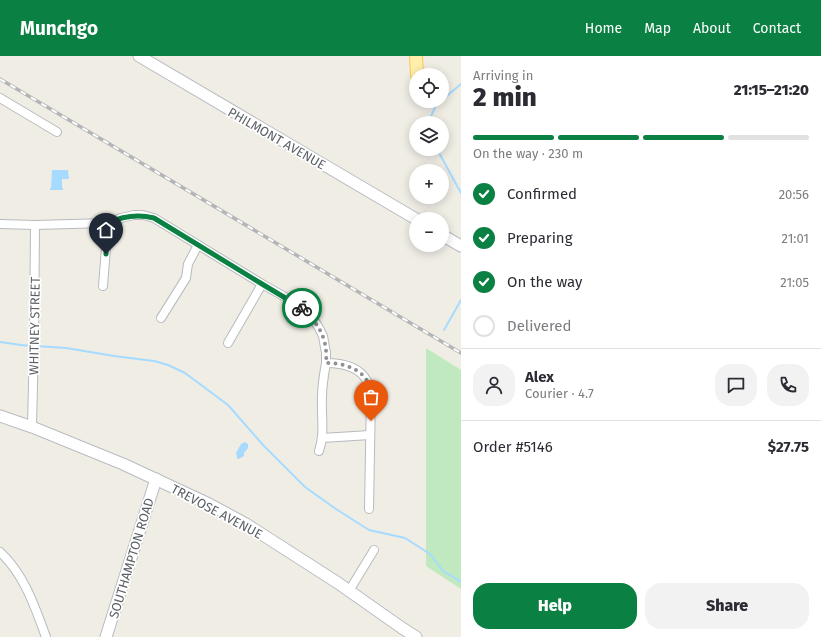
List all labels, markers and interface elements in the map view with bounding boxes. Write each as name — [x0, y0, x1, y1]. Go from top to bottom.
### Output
text: Munchgo — [20, 17, 98, 40]
text: Home — [585, 20, 622, 37]
text: Map — [644, 20, 671, 37]
text: About — [693, 20, 731, 37]
text: Contact — [753, 20, 801, 37]
map controls — [409, 68, 449, 252]
button: locate — [409, 68, 449, 108]
text: Arriving in — [473, 68, 533, 83]
text: 21:15–21:20 — [734, 81, 809, 99]
text: 2 min — [473, 82, 537, 113]
street label: PHILMONT AVENUE — [225, 104, 328, 173]
button: layers — [409, 116, 449, 156]
text: On the way · 230 m — [473, 146, 583, 161]
button: + — [409, 164, 449, 204]
icon: check — [473, 183, 495, 205]
text: Confirmed — [507, 185, 577, 203]
text: 20:56 — [779, 187, 809, 202]
button: − — [409, 212, 449, 252]
pin — [89, 213, 123, 254]
icon: home — [95, 219, 117, 241]
icon: check — [473, 227, 495, 249]
text: Preparing — [507, 229, 572, 247]
text: 21:01 — [782, 231, 809, 246]
icon: check — [473, 271, 495, 293]
text: On the way — [507, 273, 582, 291]
text: 21:05 — [780, 275, 809, 290]
street label: WHITNEY STREET — [26, 276, 43, 375]
courier — [282, 288, 322, 328]
icon: bike — [291, 297, 313, 319]
text: Delivered — [507, 317, 571, 335]
button: person — [473, 364, 515, 406]
button: chat — [715, 364, 757, 406]
button: phone — [767, 364, 809, 406]
text: Alex — [525, 368, 554, 386]
pin — [354, 380, 388, 421]
icon: bag — [360, 386, 382, 408]
text: Courier · 4.7 — [525, 386, 594, 401]
text: Order #5146 — [473, 438, 553, 456]
text: $27.75 — [768, 438, 809, 456]
street label: TREVOSE AVENUE — [169, 481, 265, 542]
street label: SOUTHAMPTON ROAD — [106, 496, 157, 620]
button: Help — [473, 583, 637, 629]
button: Share — [645, 583, 809, 629]

